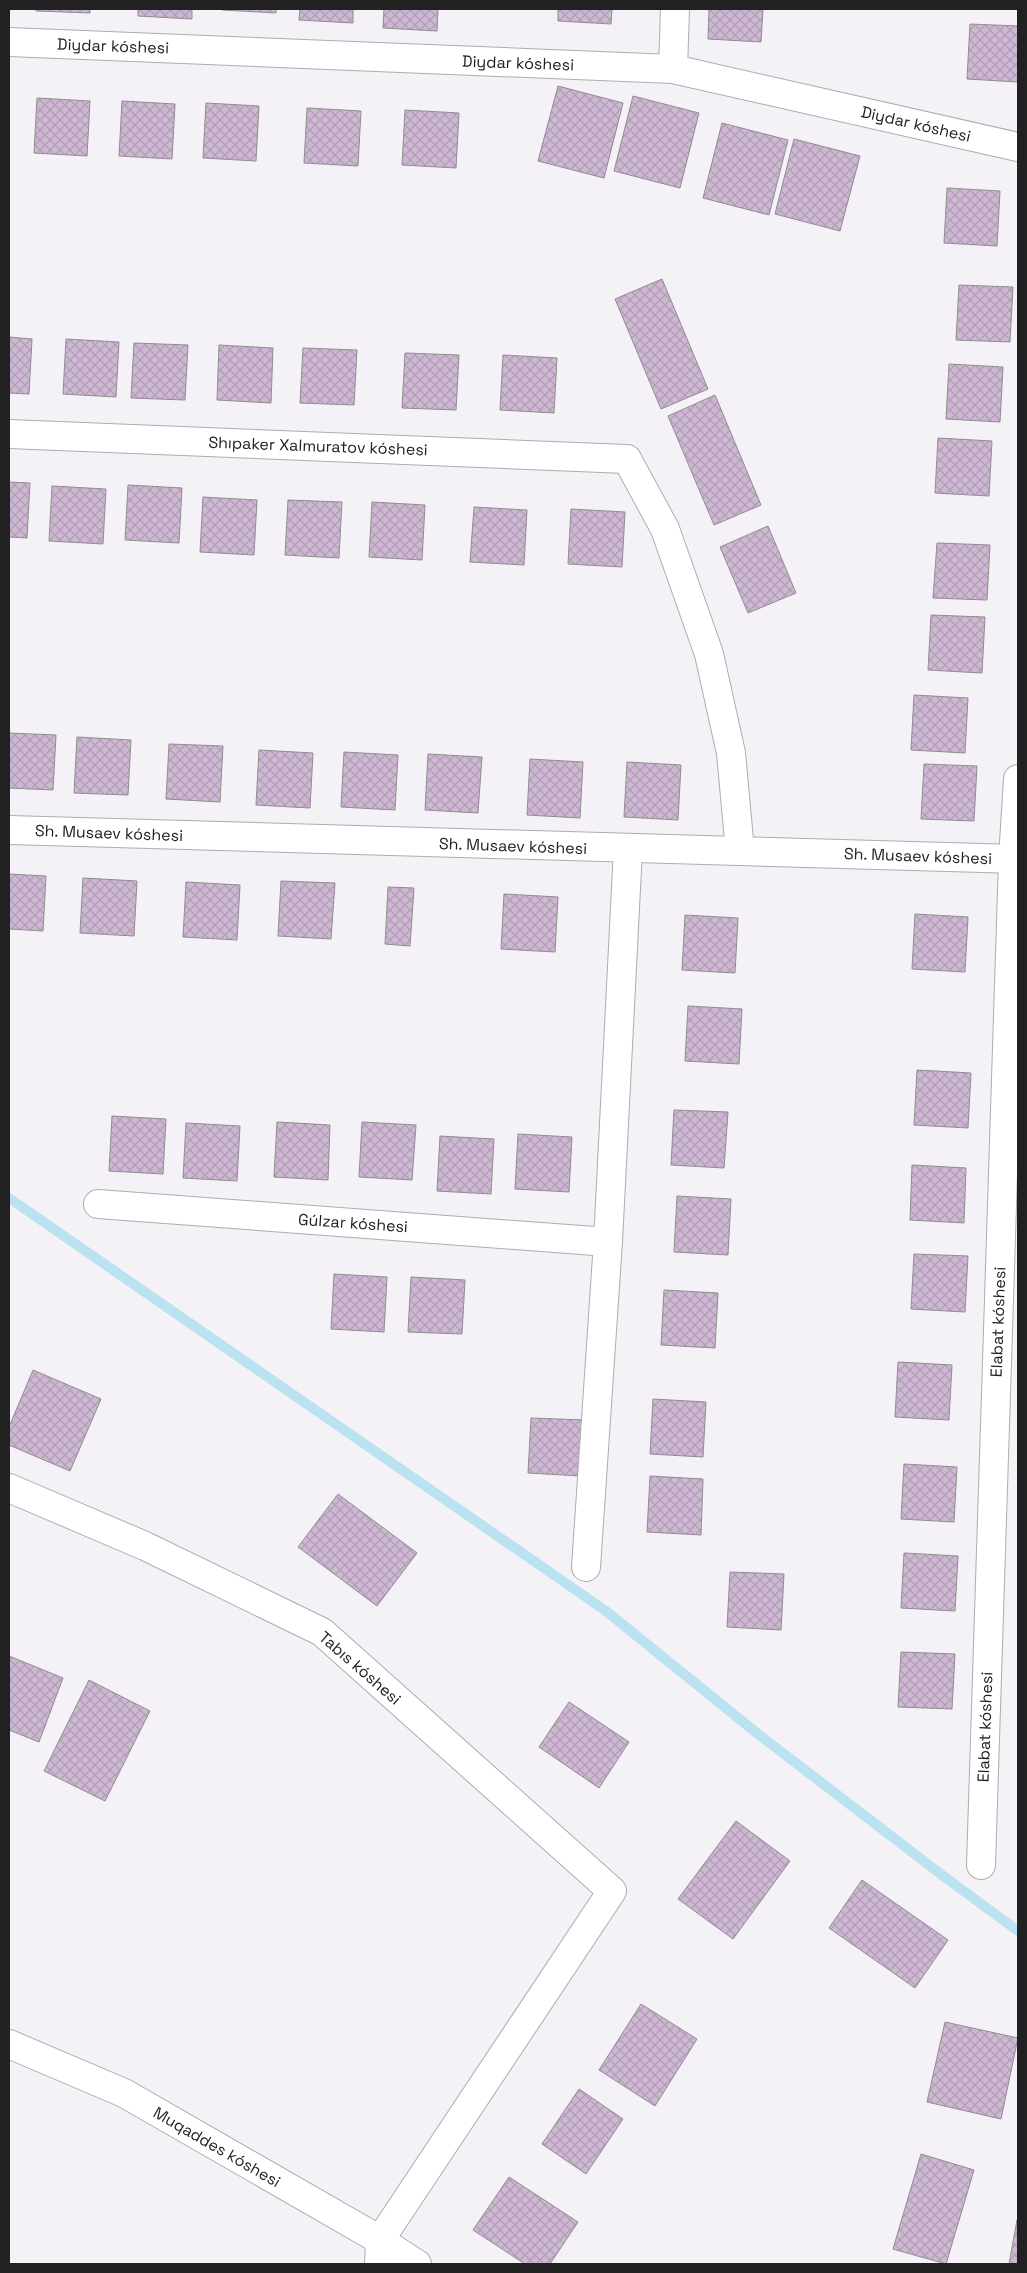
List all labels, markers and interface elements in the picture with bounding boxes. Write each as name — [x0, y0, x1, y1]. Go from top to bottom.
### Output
street label: Diydar kóshesi — [57, 34, 169, 58]
street label: Diydar kóshesi — [462, 51, 574, 75]
street label: Diydar kóshesi — [859, 101, 973, 147]
street label: Shıpaker Xalmuratov kóshesi — [208, 432, 428, 460]
street label: Sh. Musaev kóshesi — [35, 820, 183, 846]
street label: Sh. Musaev kóshesi — [439, 833, 587, 859]
street label: Sh. Musaev kóshesi — [844, 843, 992, 869]
street label: Gúlzar kóshesi — [297, 1209, 409, 1237]
street label: Elabat kóshesi — [986, 1266, 1010, 1378]
street label: Tabıs kóshesi — [315, 1627, 405, 1709]
street label: Elabat kóshesi — [973, 1671, 997, 1783]
street label: Muqaddes kóshesi — [150, 2102, 284, 2192]

